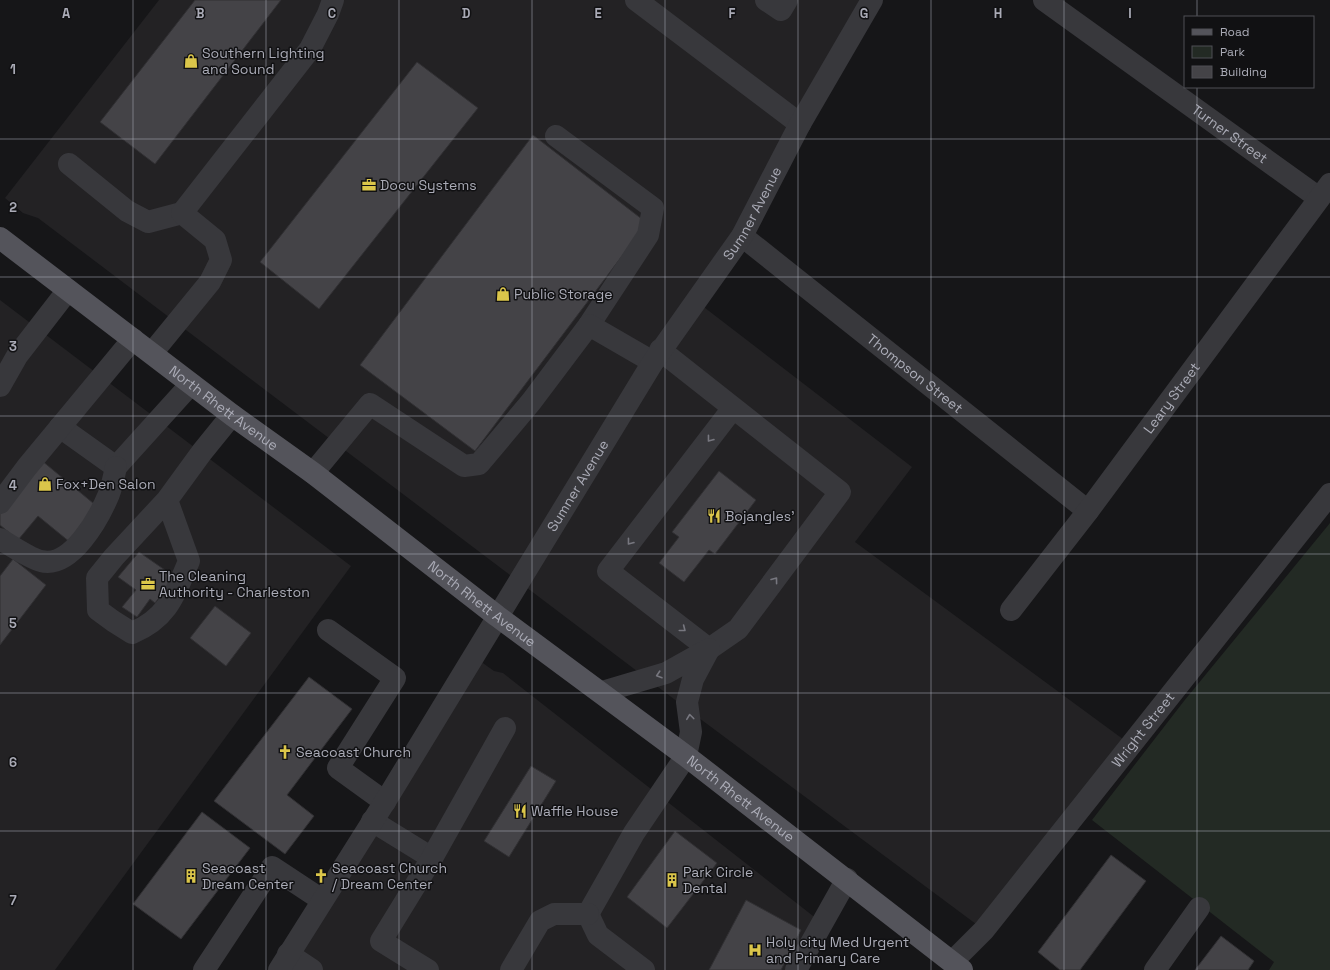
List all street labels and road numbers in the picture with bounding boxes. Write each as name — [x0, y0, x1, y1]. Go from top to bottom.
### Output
street label: Turner Street — [1188, 100, 1271, 167]
street label: Sumner Avenue — [719, 163, 785, 263]
street label: Thompson Street — [863, 330, 967, 417]
street label: Leary Street — [1139, 359, 1204, 437]
street label: North Rhett Avenue — [166, 361, 282, 454]
street label: Sumner Avenue — [543, 436, 612, 535]
street label: North Rhett Avenue — [424, 557, 540, 651]
street label: Wright Street — [1108, 688, 1178, 771]
street label: North Rhett Avenue — [683, 751, 798, 846]

